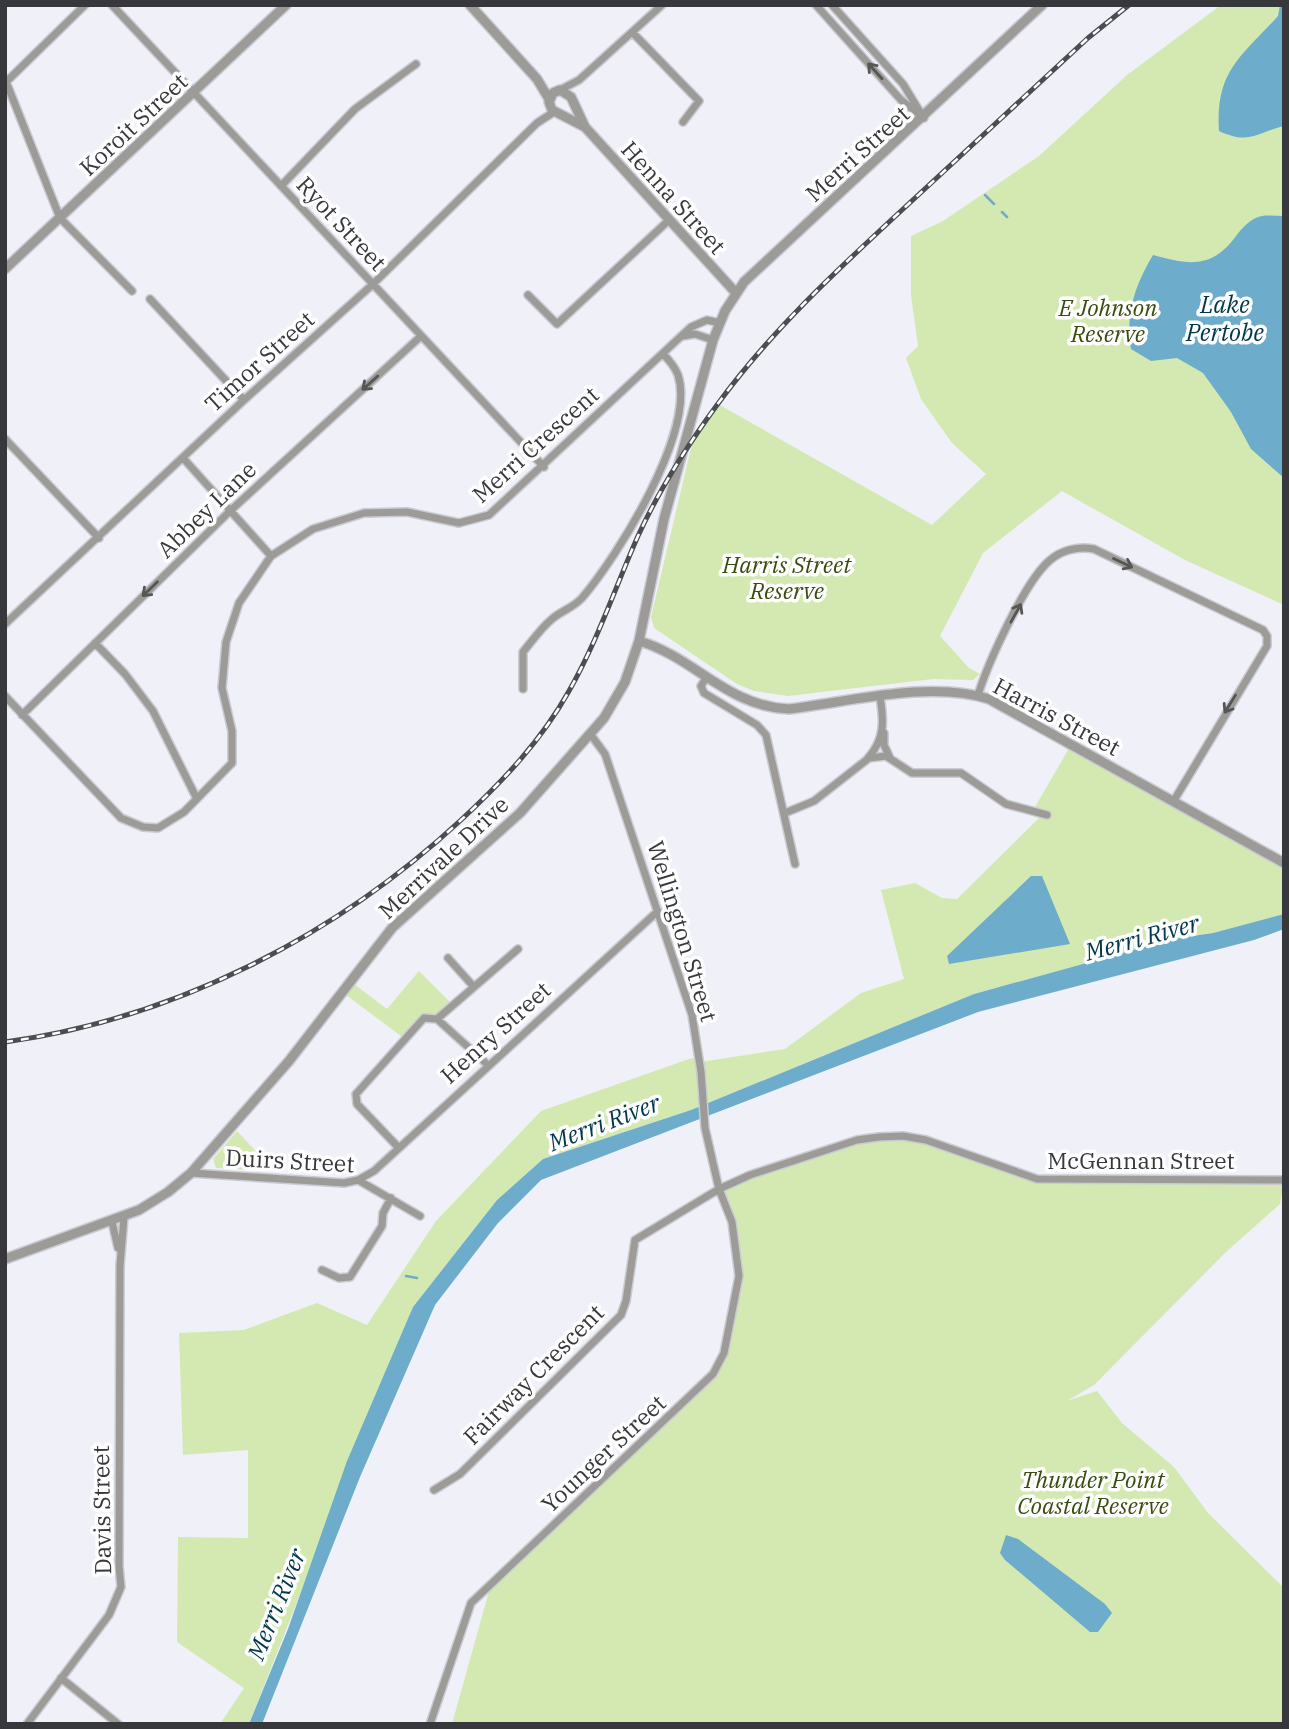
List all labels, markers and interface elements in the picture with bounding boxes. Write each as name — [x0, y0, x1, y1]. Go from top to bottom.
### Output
one-way arrow — [867, 63, 884, 80]
street label: Koroit Street — [73, 66, 193, 182]
street label: Merri Street — [799, 98, 915, 208]
street label: Henna Street — [615, 134, 733, 260]
street label: Ryot Street — [291, 169, 393, 277]
water label: Lake Pertobe — [1185, 288, 1264, 348]
park label: E Johnson Reserve — [1058, 292, 1157, 348]
street label: Timor Street — [198, 304, 320, 418]
one-way arrow — [361, 375, 379, 391]
street label: Merri Crescent — [465, 379, 605, 509]
street label: Abbey Lane — [150, 454, 262, 564]
park label: Harris Street Reserve — [722, 549, 852, 605]
one-way arrow — [1112, 556, 1133, 570]
one-way arrow — [142, 581, 159, 598]
one-way arrow — [1010, 603, 1023, 624]
street label: Harris Street — [988, 670, 1126, 762]
one-way arrow — [1223, 694, 1237, 714]
street label: Merrivale Drive — [372, 789, 514, 925]
street label: Wellington Street — [641, 837, 725, 1025]
water label: Merri River — [1080, 906, 1204, 968]
street label: Henry Street — [434, 975, 556, 1089]
water label: Merri River — [543, 1086, 666, 1158]
street label: Duirs Street — [225, 1142, 355, 1178]
street label: McGennan Street — [1047, 1145, 1235, 1175]
street label: Fairway Crescent — [456, 1297, 610, 1451]
street label: Younger Street — [534, 1388, 672, 1518]
street label: Davis Street — [85, 1445, 117, 1575]
park label: Thunder Point Coastal Reserve — [1017, 1464, 1169, 1520]
water label: Merri River — [239, 1542, 313, 1665]

